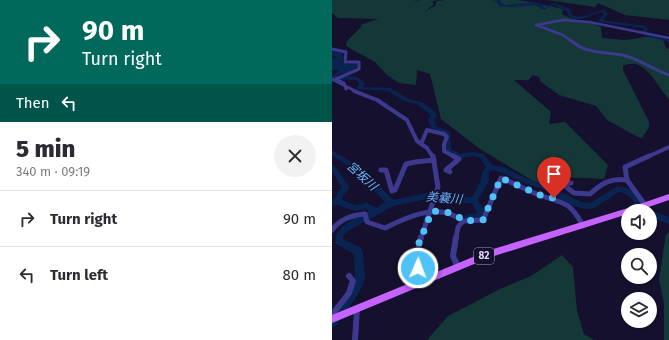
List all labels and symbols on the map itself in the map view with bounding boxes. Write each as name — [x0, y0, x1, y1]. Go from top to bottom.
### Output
pin — [537, 157, 571, 198]
water label: 宮坂川 — [344, 159, 382, 195]
water label: 美嚢川 — [425, 189, 465, 207]
position arrow — [397, 247, 439, 289]
road number: 82 — [474, 248, 494, 264]

